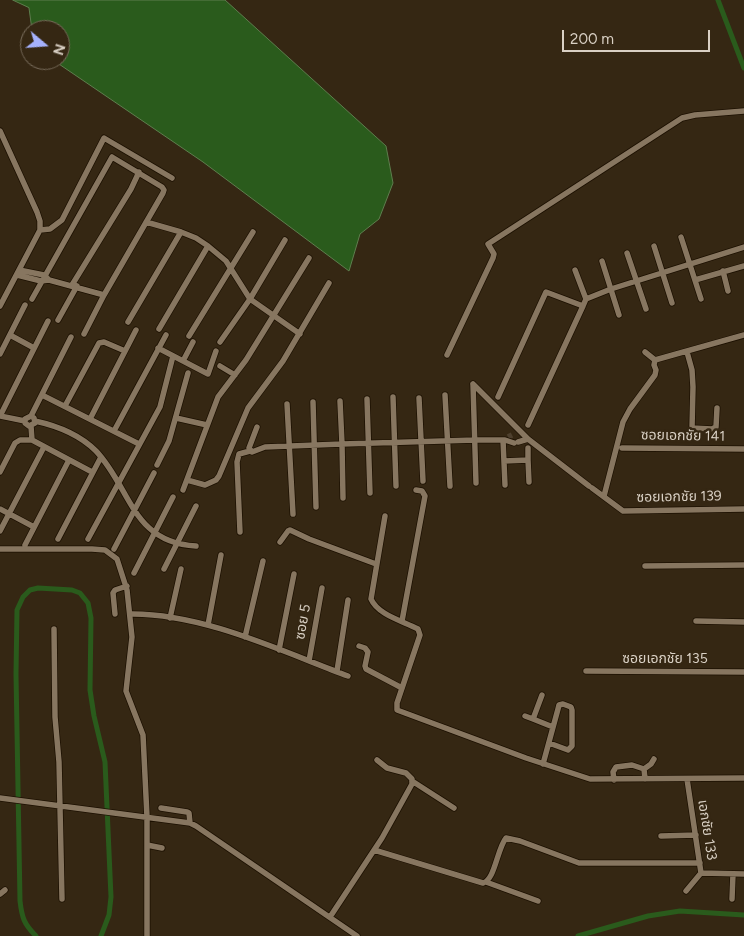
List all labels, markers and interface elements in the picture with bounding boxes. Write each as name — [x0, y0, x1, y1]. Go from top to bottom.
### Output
north arrow — [20, 20, 70, 70]
scale bar — [564, 20, 712, 52]
text: 200 m — [570, 30, 614, 48]
text: N — [49, 42, 69, 57]
street label: ซอยเอกชัย 141 — [641, 427, 725, 445]
street label: ซอยเอกชัย 139 — [636, 488, 722, 506]
street label: ซอย 5 — [292, 603, 314, 641]
street label: ซอยเอกชัย 135 — [622, 651, 708, 667]
street label: เอกชัย 133 — [694, 799, 720, 861]

